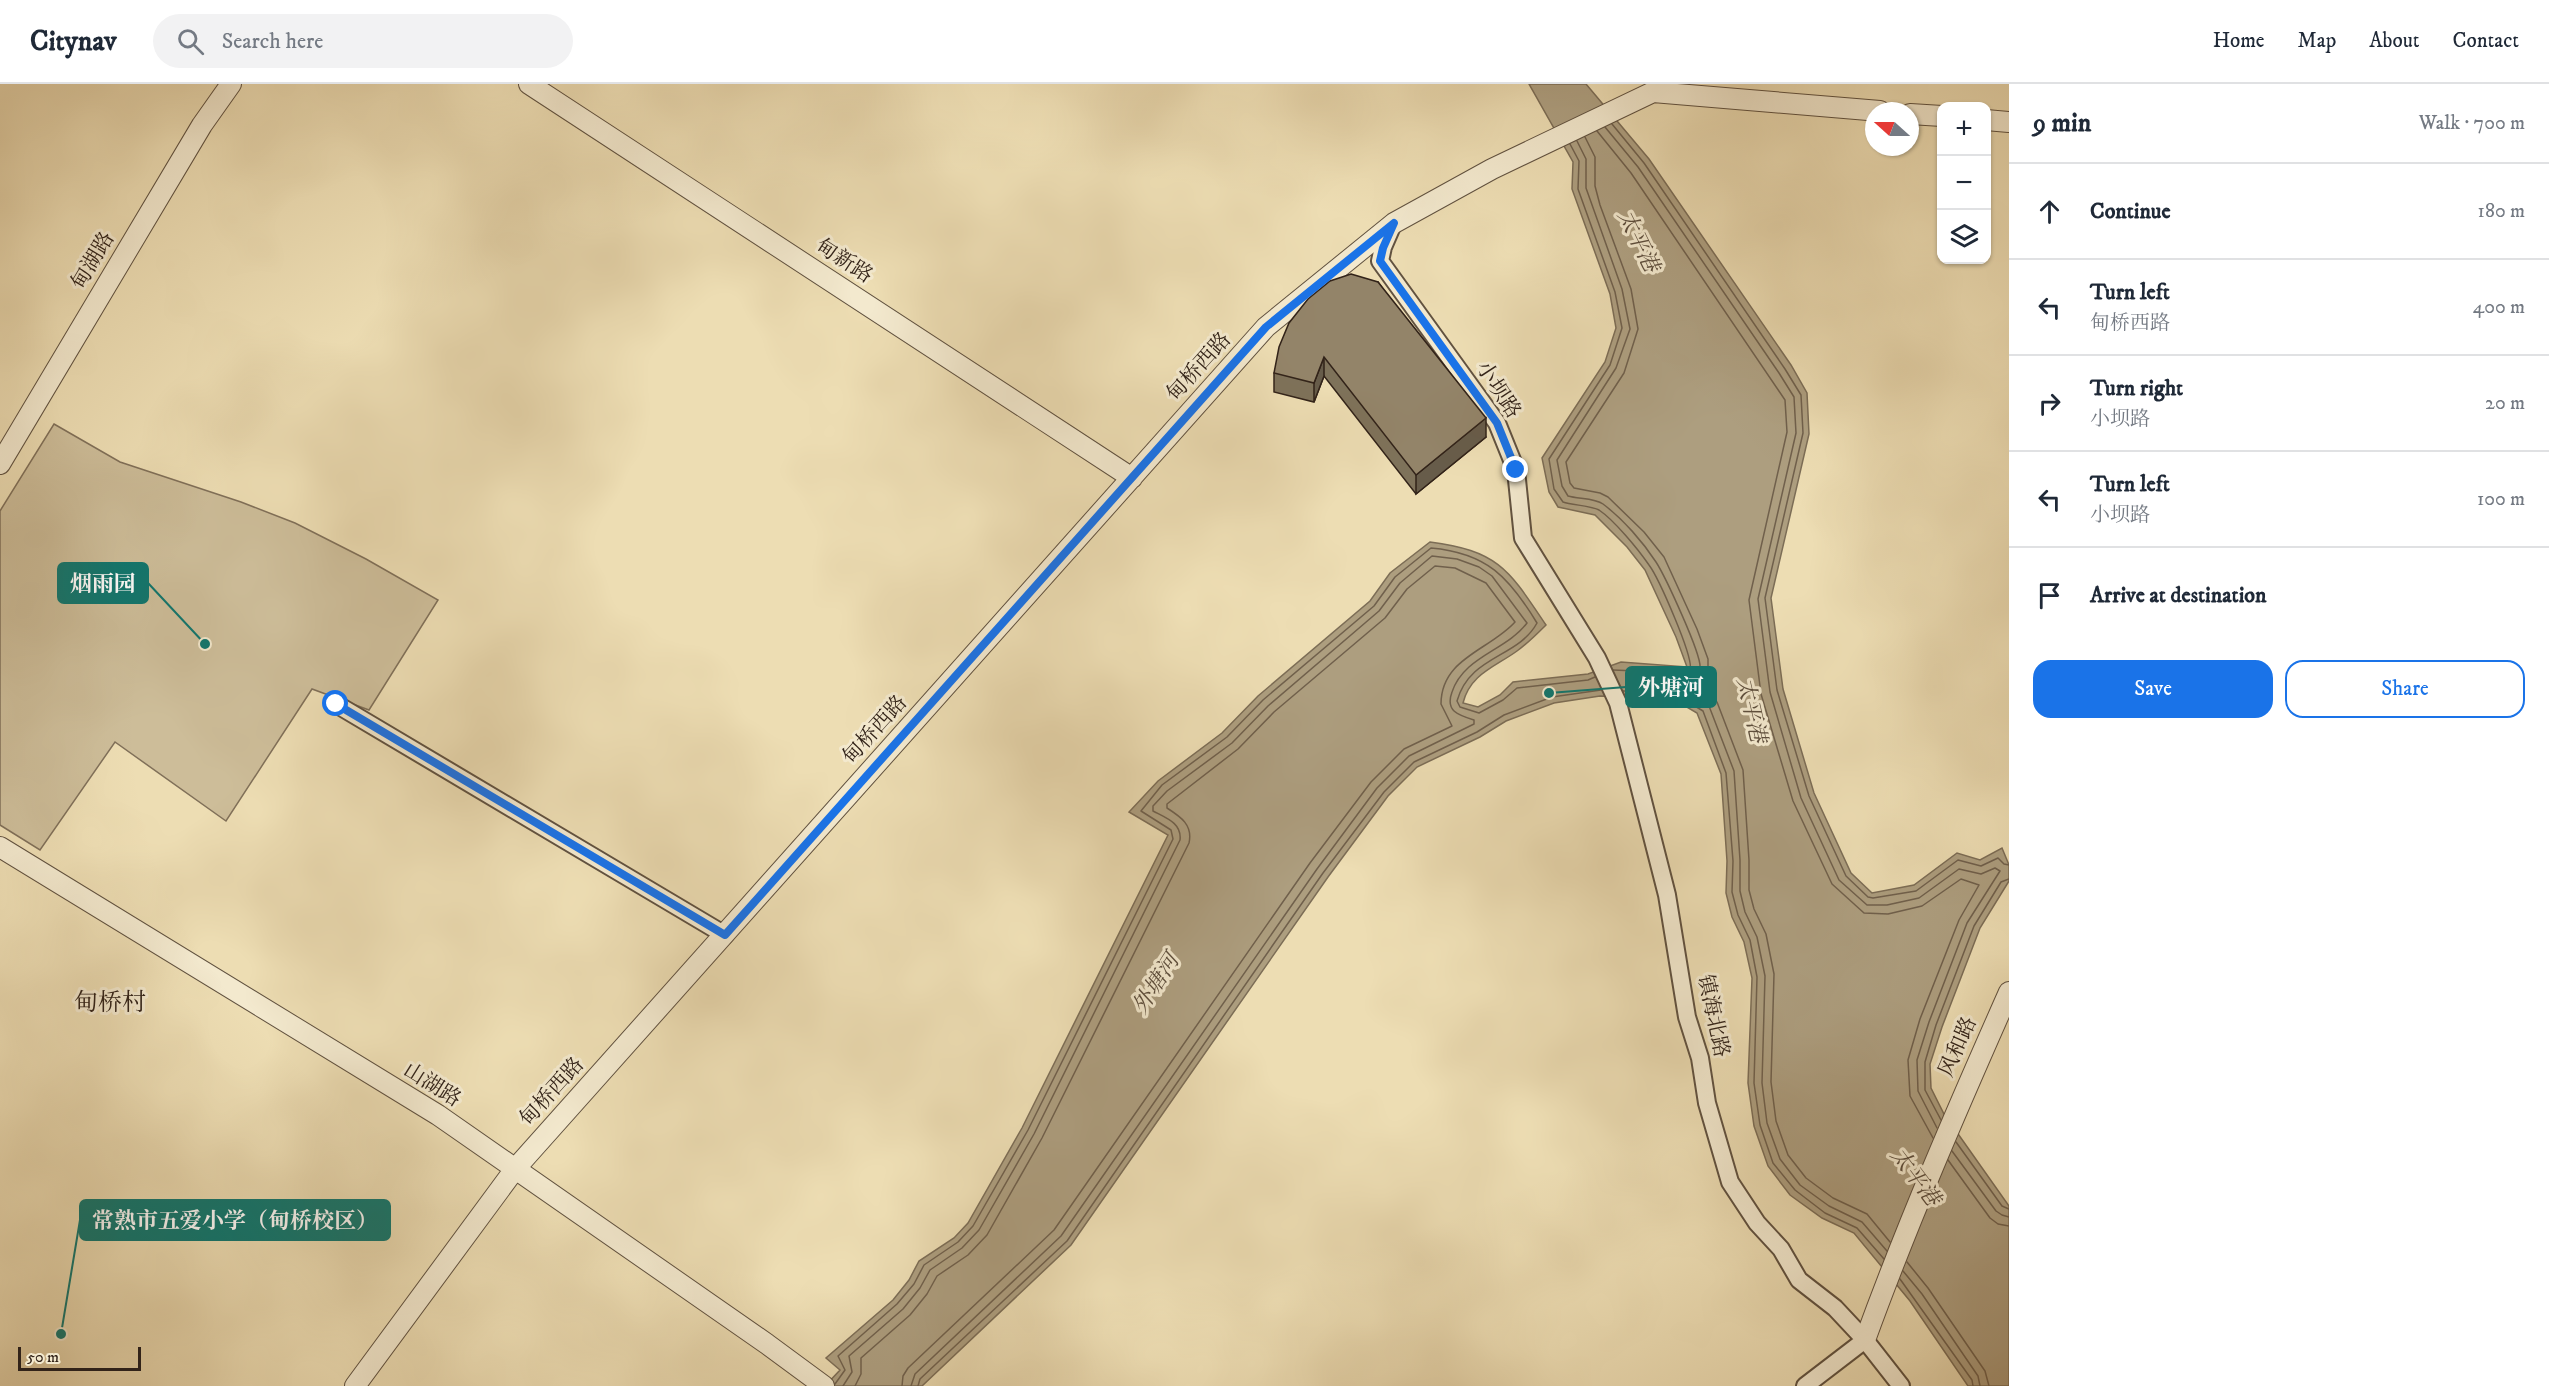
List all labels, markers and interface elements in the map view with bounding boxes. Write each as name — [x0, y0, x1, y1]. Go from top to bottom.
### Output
search box — [153, 14, 573, 68]
text: Citynav — [30, 24, 117, 59]
icon: search — [174, 25, 207, 58]
text: Search here — [222, 28, 323, 55]
text: Home — [2213, 28, 2265, 54]
text: Map — [2298, 28, 2336, 54]
text: About — [2369, 28, 2420, 54]
text: Contact — [2453, 28, 2519, 54]
north arrow — [1865, 102, 1919, 156]
map controls — [1937, 102, 1991, 264]
button: + — [1937, 102, 1991, 156]
text: 9 min — [2033, 107, 2091, 140]
text: Walk · 700 m — [2419, 111, 2525, 136]
button: − — [1937, 156, 1991, 210]
icon: ahead — [2033, 195, 2066, 228]
text: Continue — [2090, 198, 2171, 225]
text: 180 m — [2478, 199, 2525, 224]
water label: 太平港 — [1611, 205, 1666, 279]
button: layers — [1937, 210, 1991, 264]
street label: 甸湖路 — [66, 227, 120, 295]
street label: 甸新路 — [811, 233, 877, 289]
text: Turn left — [2090, 279, 2170, 306]
icon: left — [2033, 291, 2066, 324]
text: 400 m — [2473, 295, 2525, 320]
text: 甸桥西路 — [2090, 311, 2170, 336]
street label: 甸桥西路 — [1161, 327, 1237, 407]
street label: 小坝路 — [1470, 357, 1526, 423]
text: Turn right — [2090, 375, 2183, 402]
icon: right — [2033, 387, 2066, 420]
text: 20 m — [2485, 391, 2525, 416]
text: 小坝路 — [2090, 407, 2150, 432]
route end — [1502, 456, 1528, 482]
text: Turn left — [2090, 471, 2170, 498]
icon: left — [2033, 483, 2066, 516]
text: 100 m — [2477, 487, 2525, 512]
text: 小坝路 — [2090, 503, 2150, 528]
callout: 烟雨园 — [58, 563, 148, 603]
text: 烟雨园 — [70, 571, 136, 598]
icon: arrive — [2033, 579, 2066, 612]
text: Arrive at destination — [2090, 582, 2267, 609]
button: Save — [2033, 660, 2273, 718]
button: Share — [2285, 660, 2525, 718]
callout: 外塘河 — [1626, 667, 1716, 707]
text: 外塘河 — [1638, 675, 1704, 702]
water label: 太平港 — [1730, 675, 1772, 748]
route start — [322, 690, 348, 716]
street label: 甸桥西路 — [837, 690, 913, 770]
water label: 外塘河 — [1127, 946, 1187, 1019]
street label: 镇海北路 — [1692, 972, 1734, 1060]
district label: 甸桥村 — [74, 988, 146, 1018]
street label: 风和路 — [1933, 1013, 1983, 1081]
street label: 甸桥西路 — [514, 1052, 590, 1132]
street label: 山湖路 — [398, 1057, 466, 1113]
water label: 太平港 — [1884, 1143, 1947, 1214]
callout: 常熟市五爱小学（甸桥校区） — [80, 1200, 390, 1240]
text: 常熟市五爱小学（甸桥校区） — [92, 1208, 378, 1235]
scale bar — [18, 1344, 141, 1372]
text: 50 m — [27, 1347, 59, 1367]

